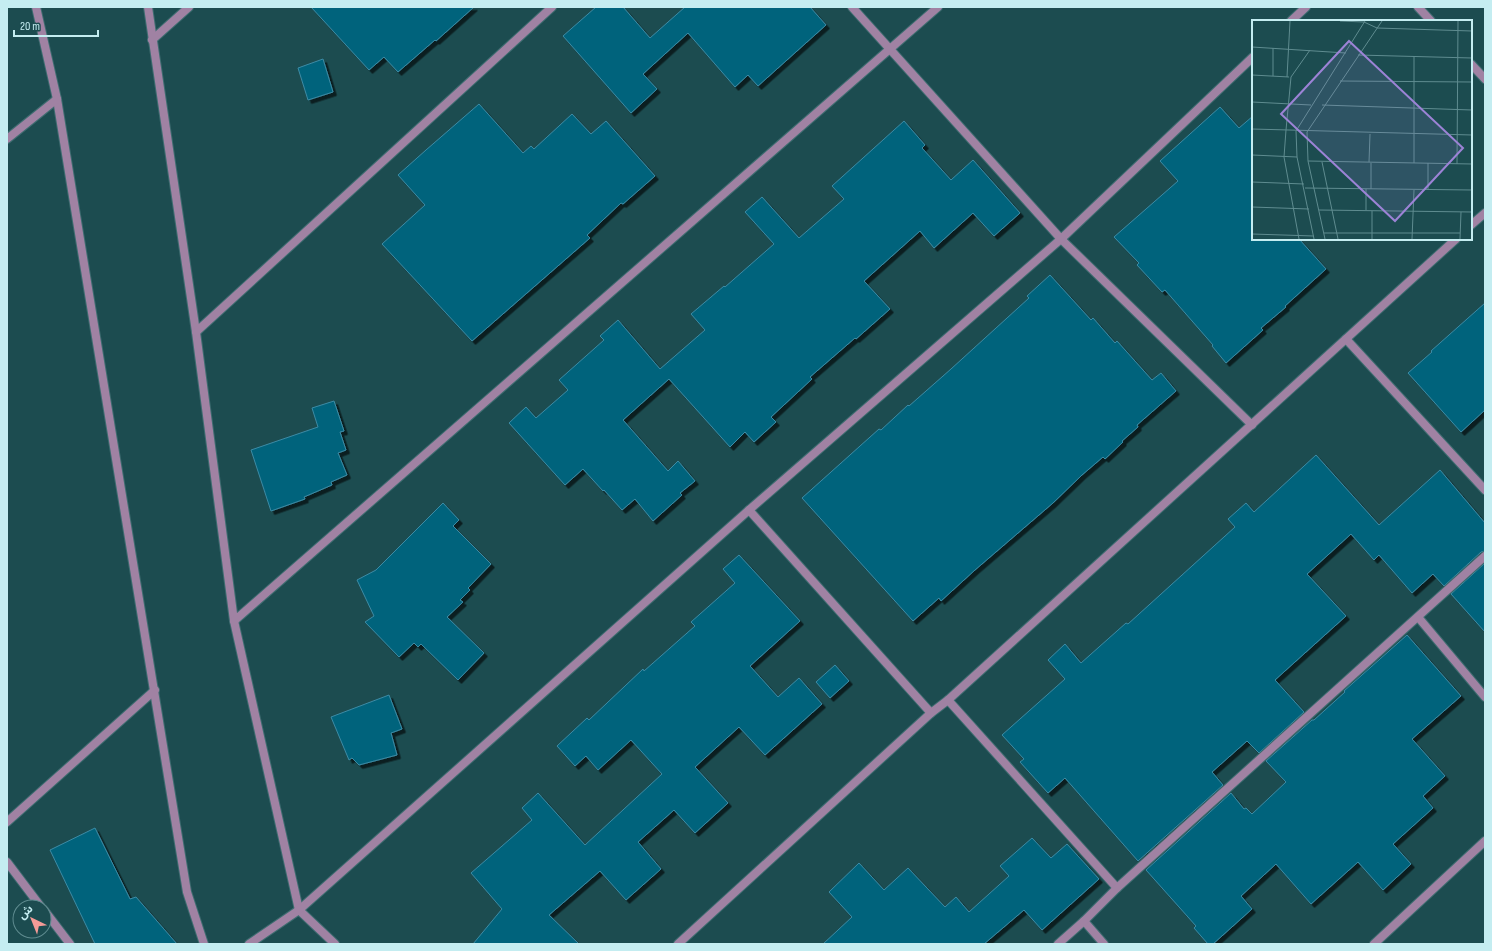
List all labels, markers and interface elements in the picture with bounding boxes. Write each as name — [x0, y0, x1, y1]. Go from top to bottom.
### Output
scale bar — [14, 12, 98, 38]
text: 20 m — [20, 19, 40, 34]
inset map — [1252, 20, 1472, 240]
north arrow — [12, 899, 52, 939]
text: ش — [16, 902, 35, 922]

